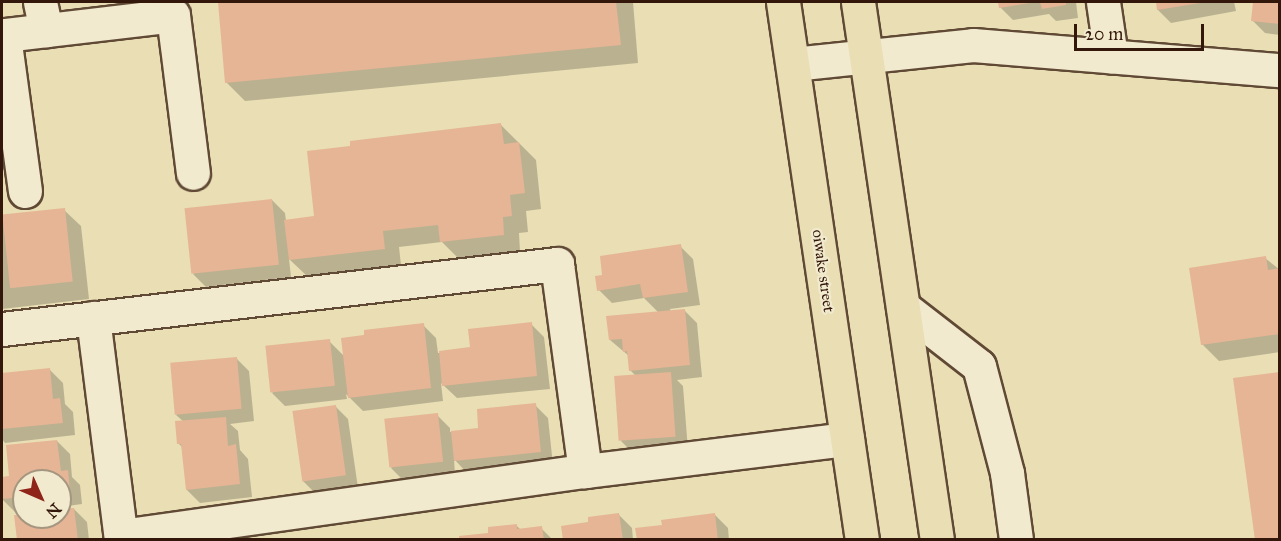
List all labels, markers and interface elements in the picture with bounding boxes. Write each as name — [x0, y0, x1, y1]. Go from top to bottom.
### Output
scale bar — [1077, 12, 1208, 50]
text: 20 m — [1085, 23, 1123, 45]
street label: oiwake street — [808, 228, 838, 314]
north arrow — [12, 469, 72, 529]
text: N — [42, 499, 65, 522]

